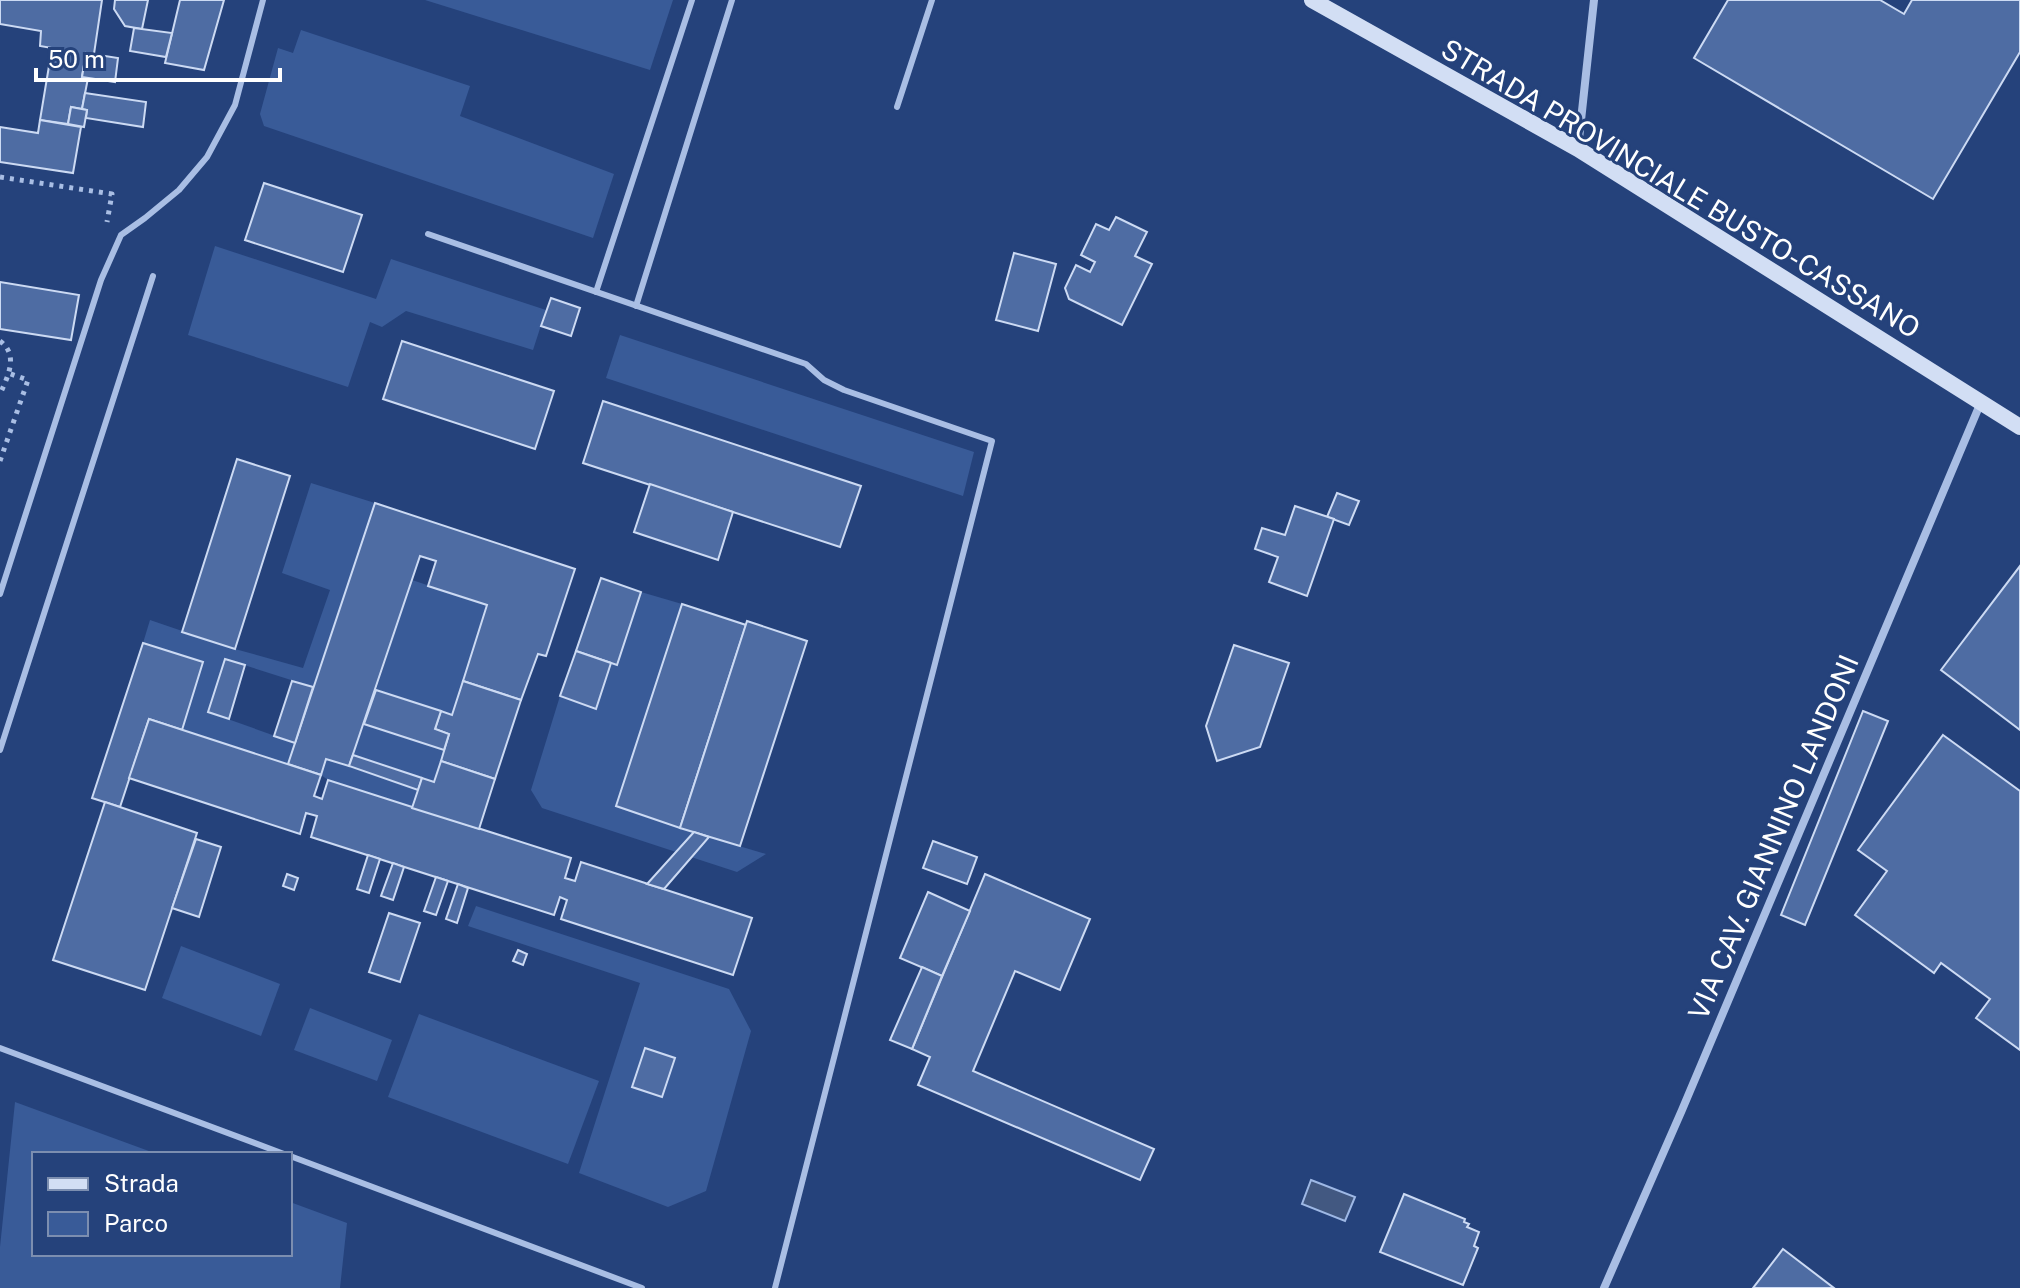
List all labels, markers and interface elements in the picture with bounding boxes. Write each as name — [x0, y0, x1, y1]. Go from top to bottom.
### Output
scale bar — [36, 32, 280, 82]
street label: STRADA PROVINCIALE BUSTO-CASSANO — [1436, 32, 1926, 344]
text: 50 m — [48, 45, 105, 73]
street label: VIA CAV. GIANNINO LANDONI — [1681, 650, 1865, 1024]
legend — [32, 1152, 292, 1256]
text: Strada — [104, 1169, 179, 1197]
text: Parco — [104, 1209, 168, 1237]

